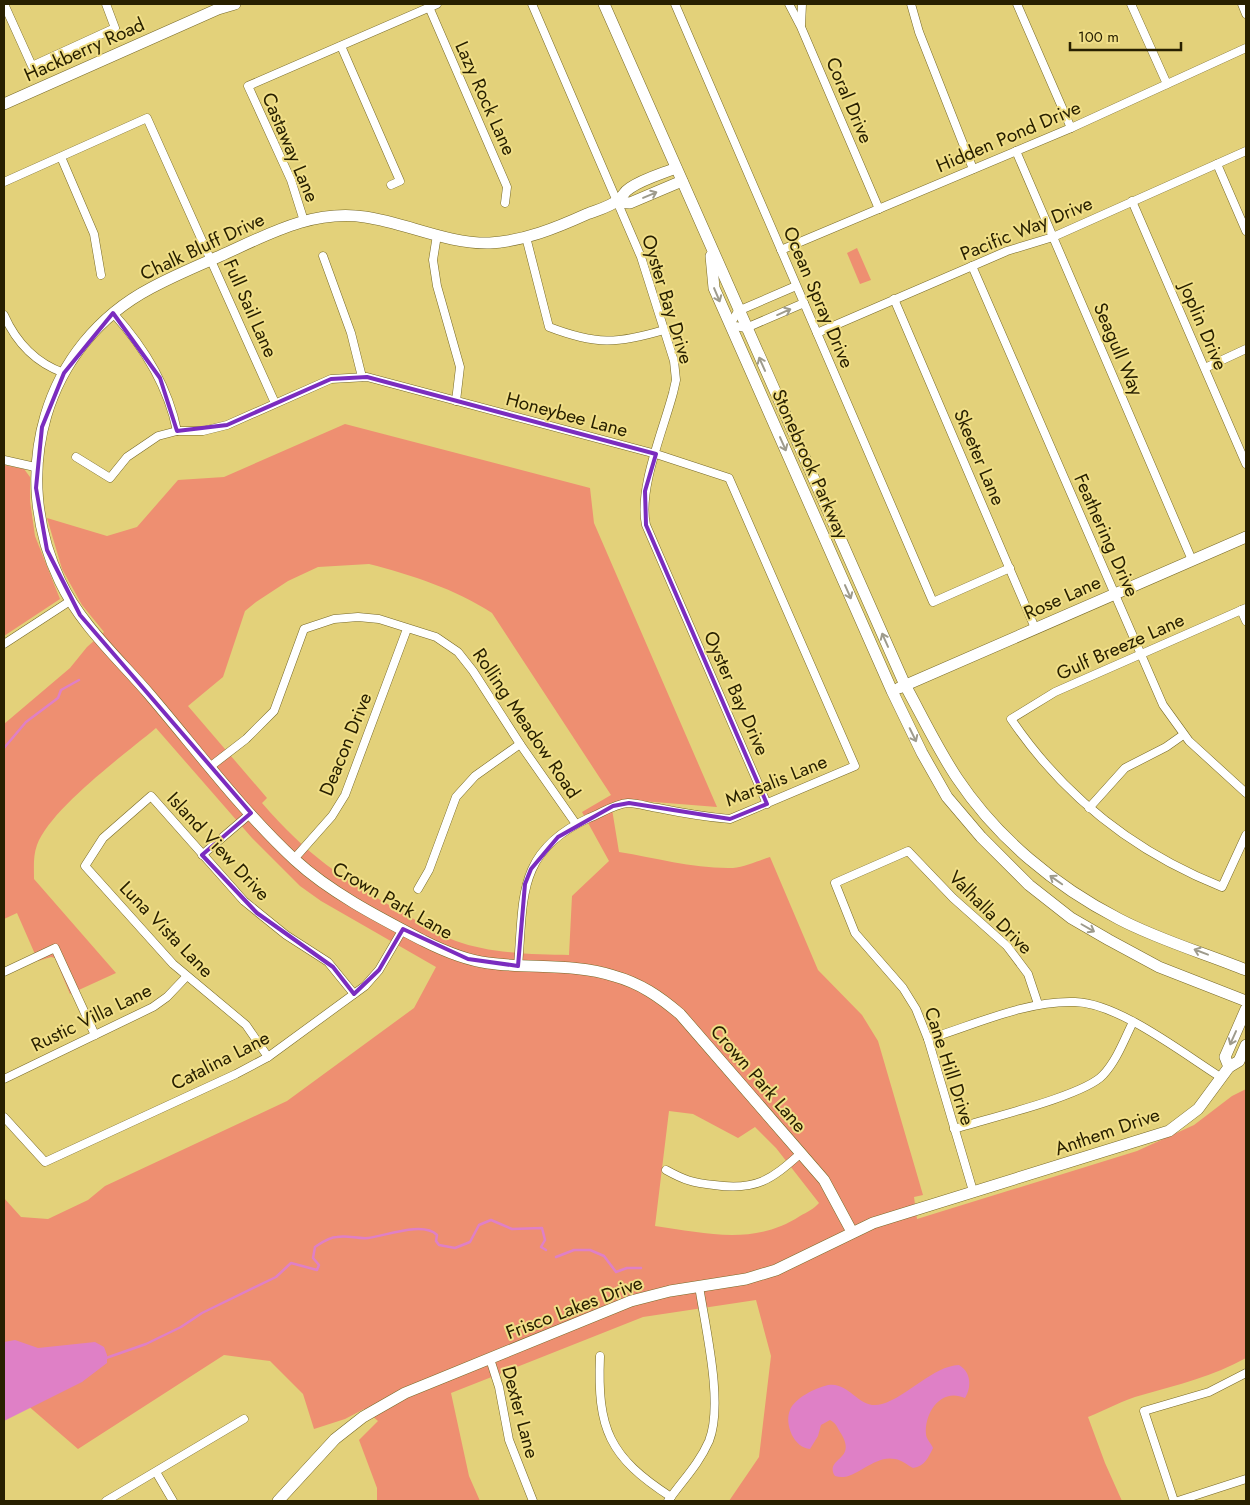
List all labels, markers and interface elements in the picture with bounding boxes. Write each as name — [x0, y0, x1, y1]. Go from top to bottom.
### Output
street label: Hackberry Road — [20, 11, 149, 88]
scale bar — [1070, 20, 1181, 52]
text: 100 m — [1078, 26, 1119, 48]
street label: Lazy Rock Lane — [448, 37, 523, 160]
street label: Coral Drive — [819, 53, 880, 148]
street label: Castaway Lane — [255, 88, 326, 206]
street label: Hidden Pond Drive — [932, 94, 1085, 179]
one-way arrow — [642, 189, 657, 199]
street label: Pacific Way Drive — [956, 190, 1097, 267]
street label: Chalk Bluff Drive — [136, 206, 269, 287]
street label: Ocean Spray Drive — [776, 222, 861, 373]
street label: Oyster Bay Drive — [635, 231, 700, 367]
street label: Full Sail Lane — [217, 255, 284, 362]
street label: Joplin Drive — [1172, 275, 1234, 374]
one-way arrow — [713, 287, 722, 302]
street label: Seagull Way — [1087, 298, 1151, 401]
one-way arrow — [776, 306, 791, 316]
one-way arrow — [757, 357, 766, 372]
street label: Honeybee Lane — [503, 385, 631, 444]
street label: Stonebrook Parkway — [765, 385, 856, 544]
street label: Skeeter Lane — [947, 405, 1012, 510]
one-way arrow — [778, 436, 788, 451]
street label: Feathering Drive — [1067, 469, 1146, 601]
street label: Rose Lane — [1019, 568, 1105, 626]
one-way arrow — [844, 584, 854, 599]
street label: Gulf Breeze Lane — [1052, 606, 1189, 687]
street label: Oyster Bay Drive — [697, 627, 776, 760]
one-way arrow — [880, 633, 890, 648]
street label: Rolling Meadow Road — [466, 643, 587, 804]
street label: Deacon Drive — [312, 688, 379, 800]
one-way arrow — [909, 727, 919, 742]
street label: Marsalis Lane — [721, 748, 831, 813]
street label: Island View Drive — [161, 786, 276, 907]
street label: Crown Park Lane — [328, 855, 458, 946]
street label: Valhalla Drive — [943, 864, 1039, 961]
street label: Luna Vista Lane — [114, 875, 220, 984]
one-way arrow — [1049, 875, 1063, 885]
one-way arrow — [1080, 923, 1094, 933]
one-way arrow — [1194, 947, 1209, 956]
street label: Rustic Villa Lane — [26, 976, 156, 1058]
street label: Cane Hill Drive — [918, 1004, 981, 1129]
street label: Crown Park Lane — [704, 1019, 813, 1138]
street label: Catalina Lane — [166, 1024, 274, 1097]
one-way arrow — [1228, 1030, 1238, 1045]
street label: Anthem Drive — [1051, 1101, 1164, 1162]
street label: Frisco Lakes Drive — [502, 1269, 647, 1346]
street label: Dexter Lane — [495, 1363, 546, 1461]

